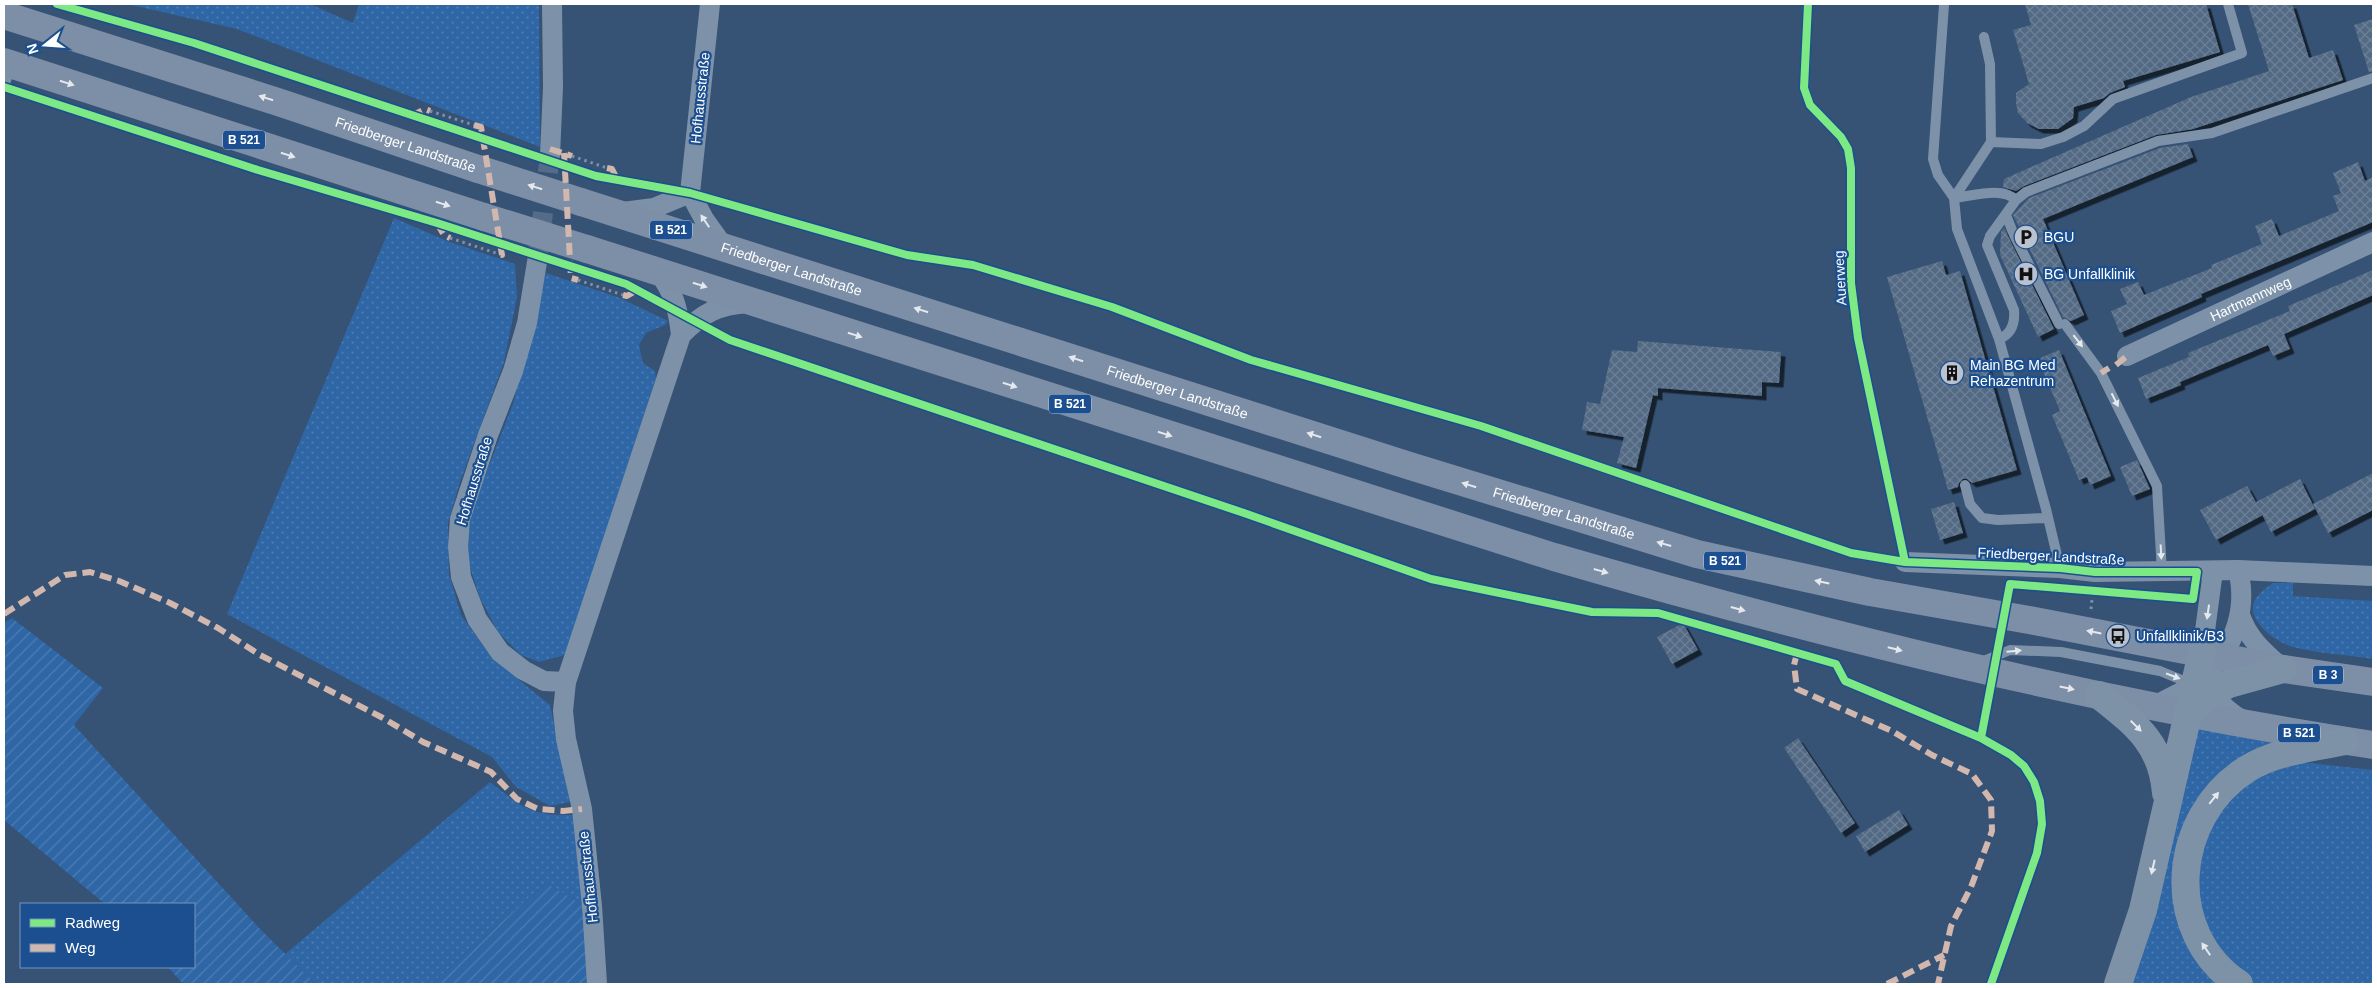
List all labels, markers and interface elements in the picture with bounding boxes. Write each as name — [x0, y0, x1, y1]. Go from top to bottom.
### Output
north arrow — [20, 20, 70, 70]
text: N — [23, 42, 42, 56]
street label: Hofhausstraße — [687, 51, 713, 144]
one-way arrow — [59, 79, 74, 87]
one-way arrow — [258, 93, 273, 101]
street label: Friedberger Landstraße — [333, 114, 478, 176]
road number: B 521 — [223, 130, 265, 150]
one-way arrow — [280, 151, 295, 159]
one-way arrow — [527, 183, 542, 190]
one-way arrow — [435, 201, 450, 208]
one-way arrow — [700, 214, 710, 227]
road number: B 521 — [650, 220, 692, 240]
parking icon: BGU — [2013, 224, 2039, 250]
place label: BGU — [2044, 229, 2074, 245]
street label: Friedberger Landstraße — [719, 239, 864, 299]
street label: Auerweg — [1831, 250, 1849, 306]
hospital icon: BG Unfallklinik — [2013, 261, 2039, 287]
place label: BG Unfallklinik — [2044, 266, 2136, 282]
street label: Hartmannweg — [2207, 273, 2293, 324]
one-way arrow — [693, 282, 708, 289]
one-way arrow — [914, 306, 929, 313]
one-way arrow — [848, 332, 863, 340]
one-way arrow — [2072, 334, 2083, 347]
one-way arrow — [1068, 355, 1083, 363]
place label: Main BG Med Rehazentrum — [1970, 357, 2056, 389]
building icon: Main BG Med Rehazentrum — [1939, 360, 1965, 386]
street label: Friedberger Landstraße — [1105, 362, 1250, 422]
one-way arrow — [1003, 381, 1018, 389]
one-way arrow — [2111, 393, 2119, 407]
road number: B 521 — [1049, 394, 1091, 414]
one-way arrow — [1157, 431, 1172, 438]
one-way arrow — [1307, 431, 1322, 439]
street label: Hofhausstraße — [453, 435, 495, 527]
one-way arrow — [1461, 480, 1476, 488]
street label: Friedberger Landstraße — [1491, 484, 1637, 542]
one-way arrow — [1657, 540, 1672, 548]
street label: Friedberger Landstraße — [1977, 544, 2125, 568]
one-way arrow — [2158, 545, 2166, 561]
road number: B 521 — [1704, 552, 1746, 570]
one-way arrow — [1593, 567, 1608, 575]
one-way arrow — [1814, 578, 1830, 586]
one-way arrow — [2203, 604, 2211, 620]
one-way arrow — [1730, 606, 1745, 614]
bus stop icon: Unfallklinik/B3 — [2105, 623, 2131, 649]
one-way arrow — [2086, 628, 2102, 636]
place label: Unfallklinik/B3 — [2136, 628, 2224, 644]
one-way arrow — [1888, 645, 1903, 653]
one-way arrow — [2006, 647, 2022, 655]
road number: B 3 — [2313, 666, 2343, 684]
one-way arrow — [2166, 673, 2180, 681]
one-way arrow — [2060, 684, 2075, 692]
one-way arrow — [2130, 720, 2142, 732]
road number: B 521 — [2278, 724, 2320, 742]
one-way arrow — [2209, 792, 2220, 805]
street label: Hofhausstraße — [575, 830, 601, 923]
one-way arrow — [2149, 860, 2157, 875]
legend — [20, 903, 195, 968]
text: Radweg — [65, 914, 120, 931]
text: Weg — [65, 939, 96, 956]
one-way arrow — [2201, 942, 2211, 956]

